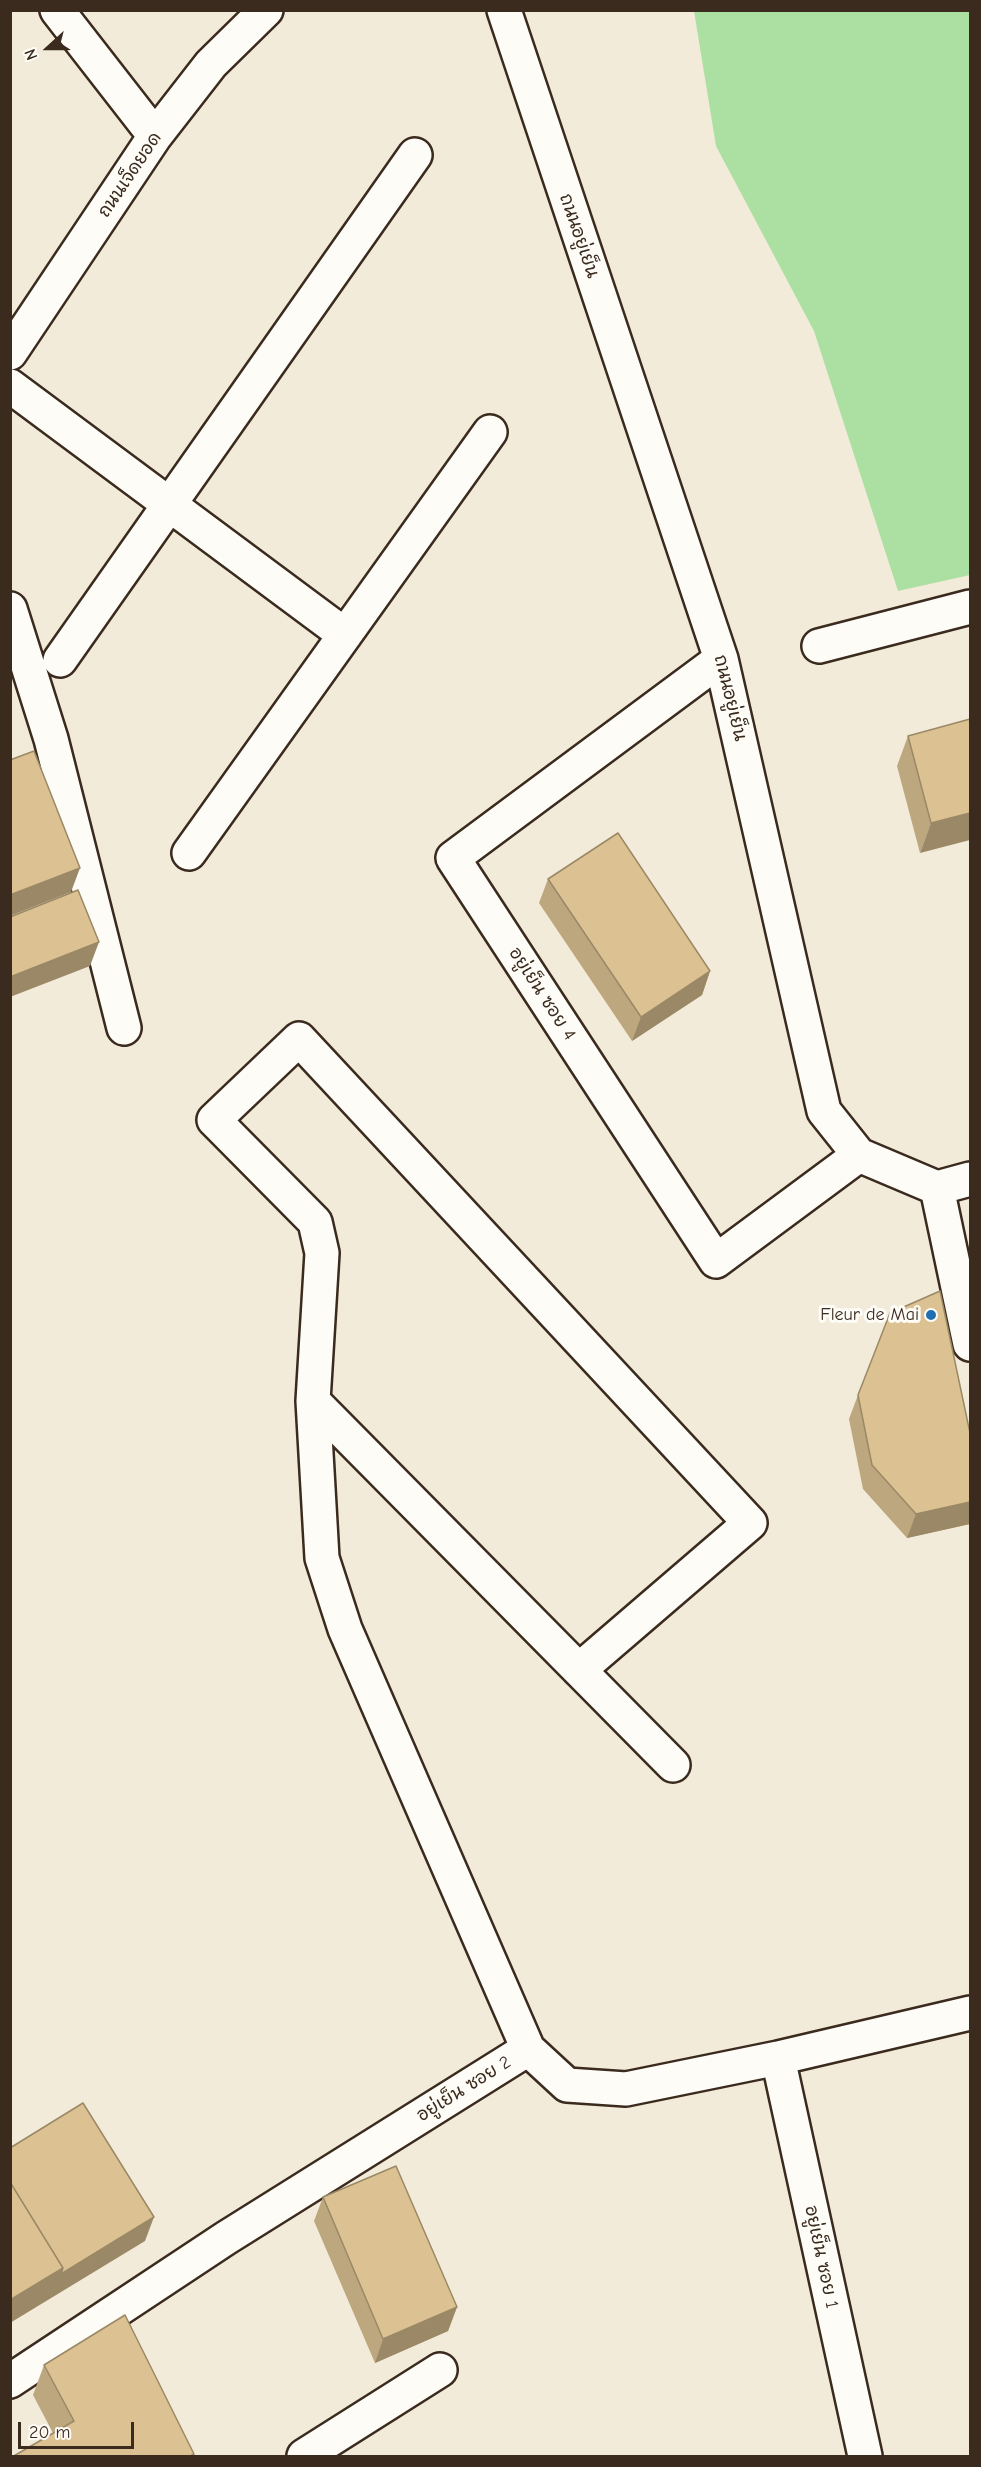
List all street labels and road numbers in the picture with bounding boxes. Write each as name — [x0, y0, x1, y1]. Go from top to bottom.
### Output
street label: ถนนเจ็ดยอด — [94, 128, 166, 222]
street label: ถนนอยู่เย็น — [554, 191, 604, 281]
street label: ถนนอยู่เย็น — [709, 653, 751, 743]
street label: อยู่เย็น ซอย 4 — [504, 944, 580, 1044]
street label: อยู่เย็น ซอย 2 — [413, 2052, 515, 2126]
street label: อยู่เย็น ซอย 1 — [800, 2204, 842, 2310]

